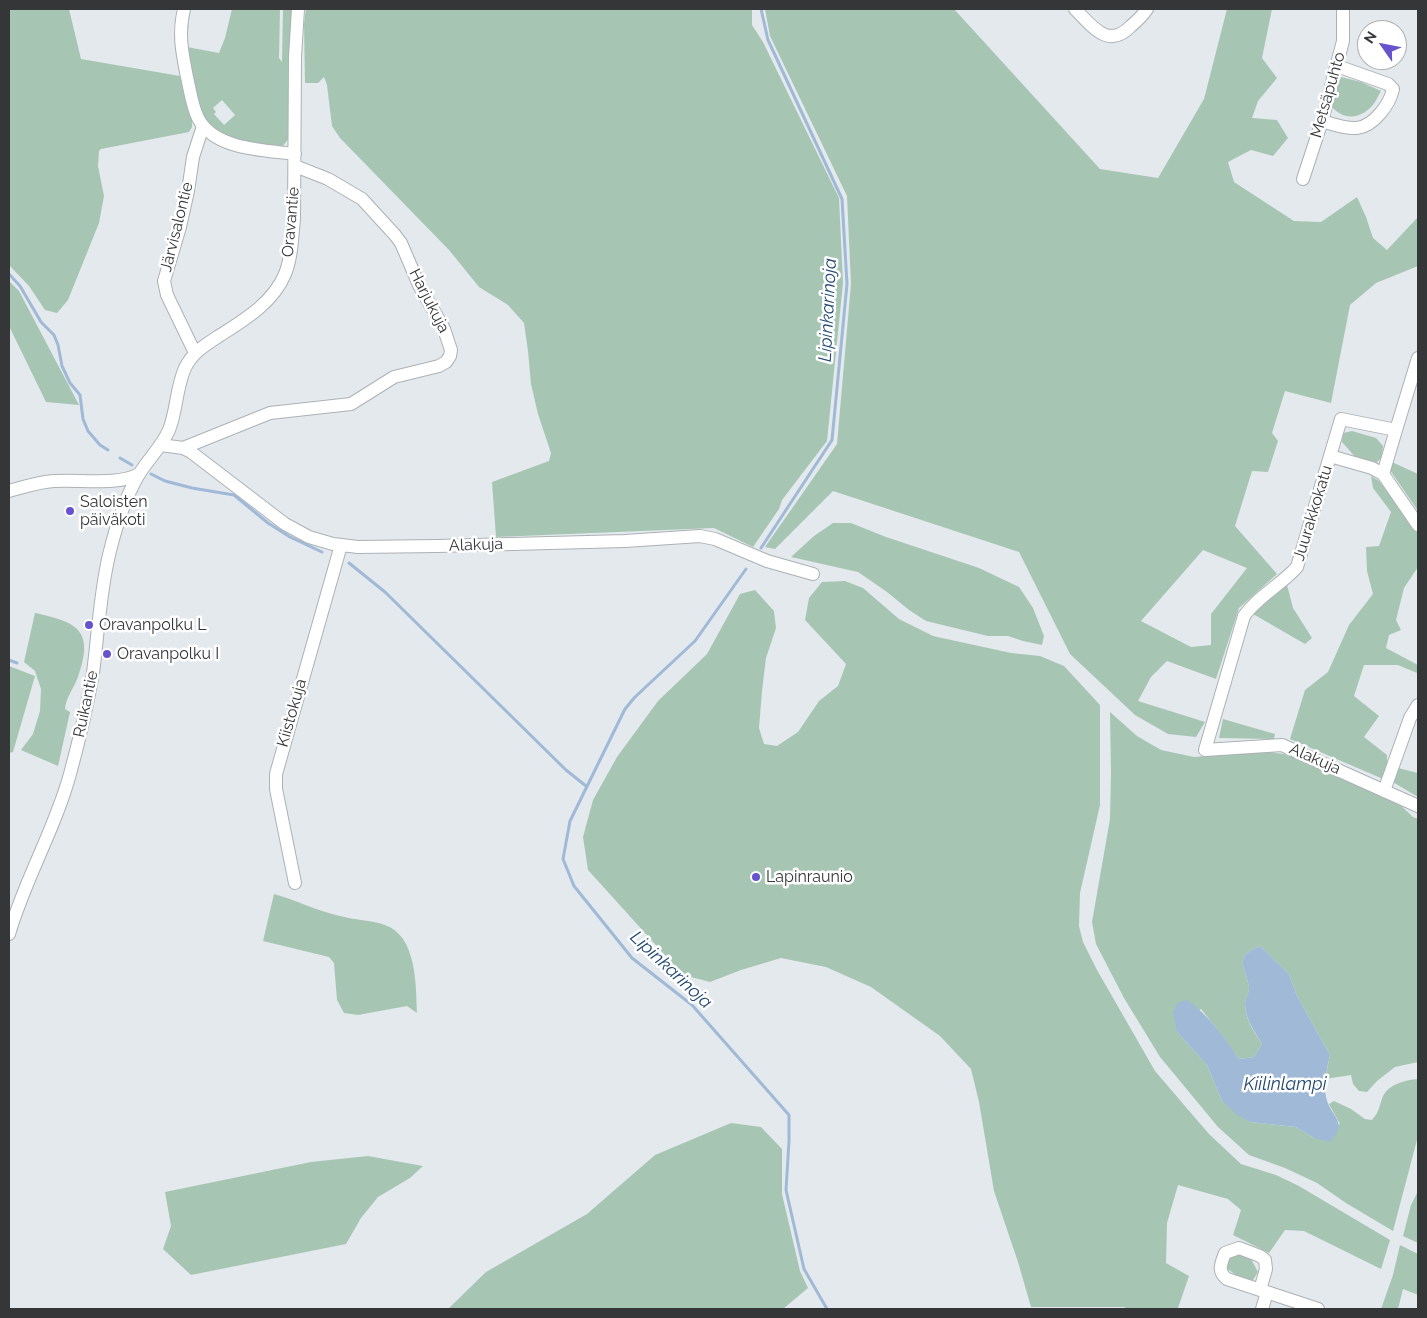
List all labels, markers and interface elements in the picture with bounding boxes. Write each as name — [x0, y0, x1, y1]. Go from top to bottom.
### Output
north arrow — [1357, 20, 1407, 70]
text: N — [1361, 29, 1380, 46]
street label: Metsäpuhto — [1307, 50, 1349, 140]
street label: Järvisalontie — [157, 180, 197, 274]
street label: Oravantie — [278, 186, 304, 258]
water label: Lipinkarinoja — [814, 258, 842, 362]
street label: Harjukuja — [405, 266, 453, 336]
street label: Juurakkokatu — [1289, 463, 1337, 563]
place label: Saloisten päiväkoti — [80, 492, 147, 530]
marker: Saloisten päiväkoti — [64, 505, 76, 517]
street label: Alakuja — [449, 534, 503, 556]
place label: Oravanpolku L — [99, 615, 207, 635]
marker: Oravanpolku L — [83, 619, 95, 631]
place label: Oravanpolku I — [117, 644, 219, 664]
marker: Oravanpolku I — [101, 648, 113, 660]
street label: Ruikantie — [70, 669, 102, 739]
street label: Kiistokuja — [273, 677, 311, 749]
street label: Alakuja — [1286, 739, 1344, 779]
place label: Lapinraunio — [766, 867, 853, 887]
marker: Lapinraunio — [750, 871, 762, 883]
water label: Lipinkarinoja — [626, 927, 716, 1013]
water label: Kiilinlampi — [1243, 1074, 1327, 1096]

